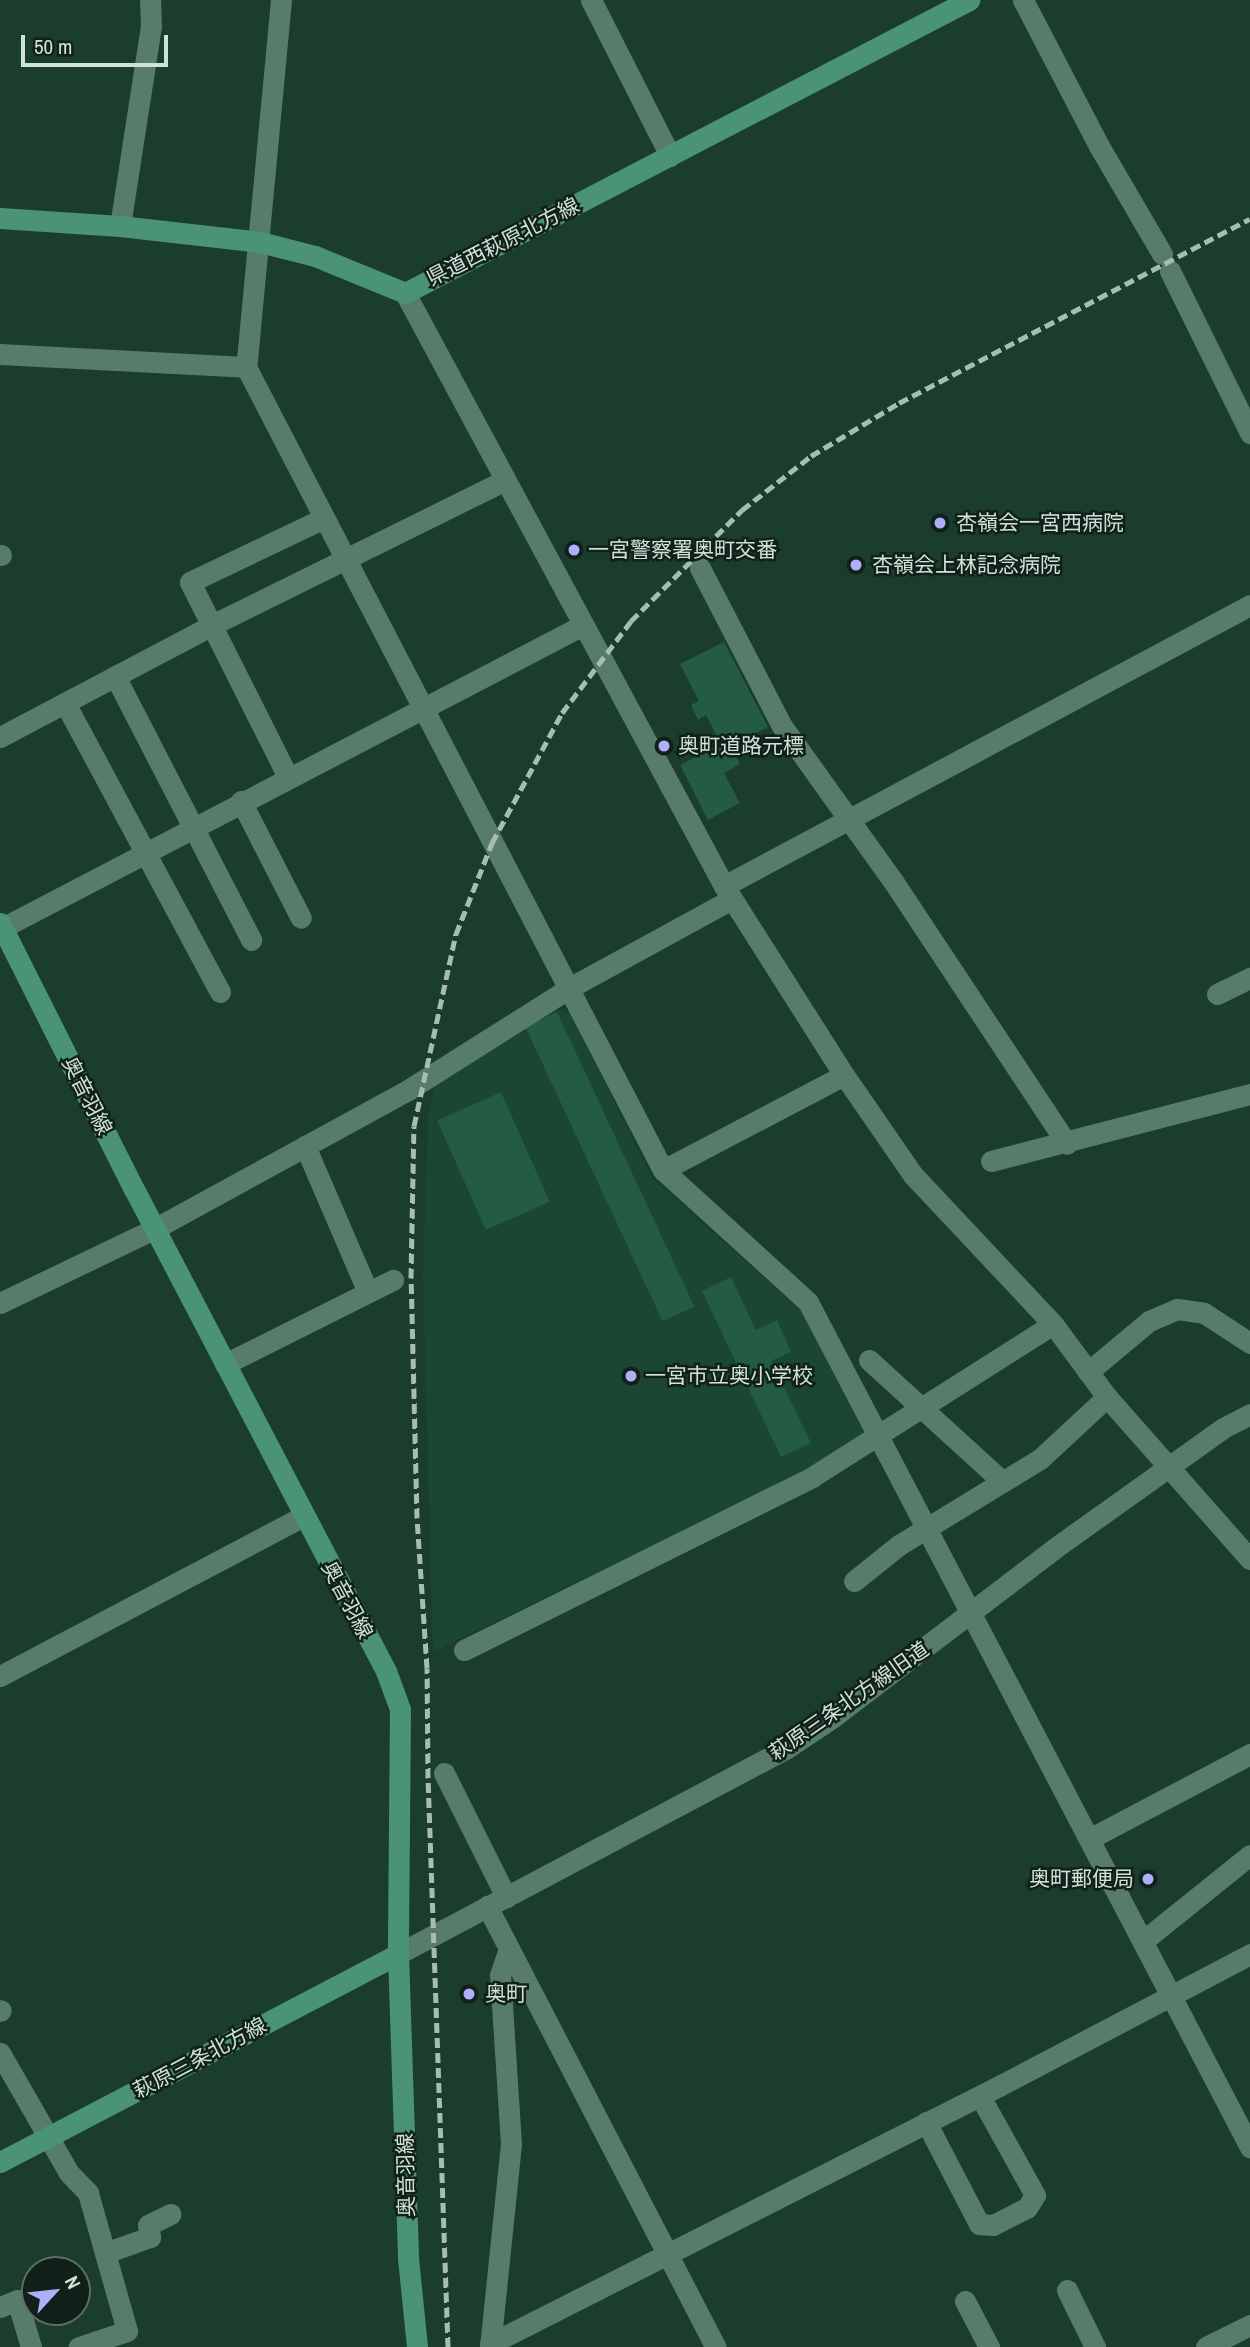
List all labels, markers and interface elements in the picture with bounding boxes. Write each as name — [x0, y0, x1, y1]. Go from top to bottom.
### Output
scale bar — [24, 21, 172, 65]
text: 50 m — [34, 32, 72, 61]
street label: 県道西萩原北方線 — [422, 193, 584, 291]
place label: 杏嶺会一宮西病院 — [956, 510, 1124, 536]
marker: 杏嶺会一宮西病院 — [930, 513, 950, 533]
place label: 一宮警察署奥町交番 — [588, 537, 777, 563]
marker: 一宮警察署奥町交番 — [566, 542, 582, 558]
place label: 杏嶺会上林記念病院 — [872, 552, 1061, 578]
marker: 杏嶺会上林記念病院 — [846, 555, 866, 575]
place label: 奥町道路元標 — [678, 733, 804, 759]
marker: 奥町道路元標 — [656, 738, 672, 754]
street label: 奥音羽線 — [57, 1053, 117, 1139]
place label: 一宮市立奥小学校 — [645, 1363, 813, 1389]
marker: 一宮市立奥小学校 — [623, 1368, 639, 1384]
street label: 奥音羽線 — [316, 1557, 378, 1643]
street label: 萩原三条北方線旧道 — [764, 1636, 934, 1766]
place label: 奥町郵便局 — [1029, 1866, 1134, 1892]
marker: 奥町郵便局 — [1140, 1871, 1156, 1887]
place label: 奥町 — [485, 1981, 527, 2007]
marker: 奥町 — [459, 1984, 479, 2004]
street label: 萩原三条北方線 — [129, 2012, 271, 2104]
street label: 奥音羽線 — [393, 2133, 419, 2217]
north arrow — [21, 2256, 91, 2326]
text: N — [59, 2271, 87, 2293]

